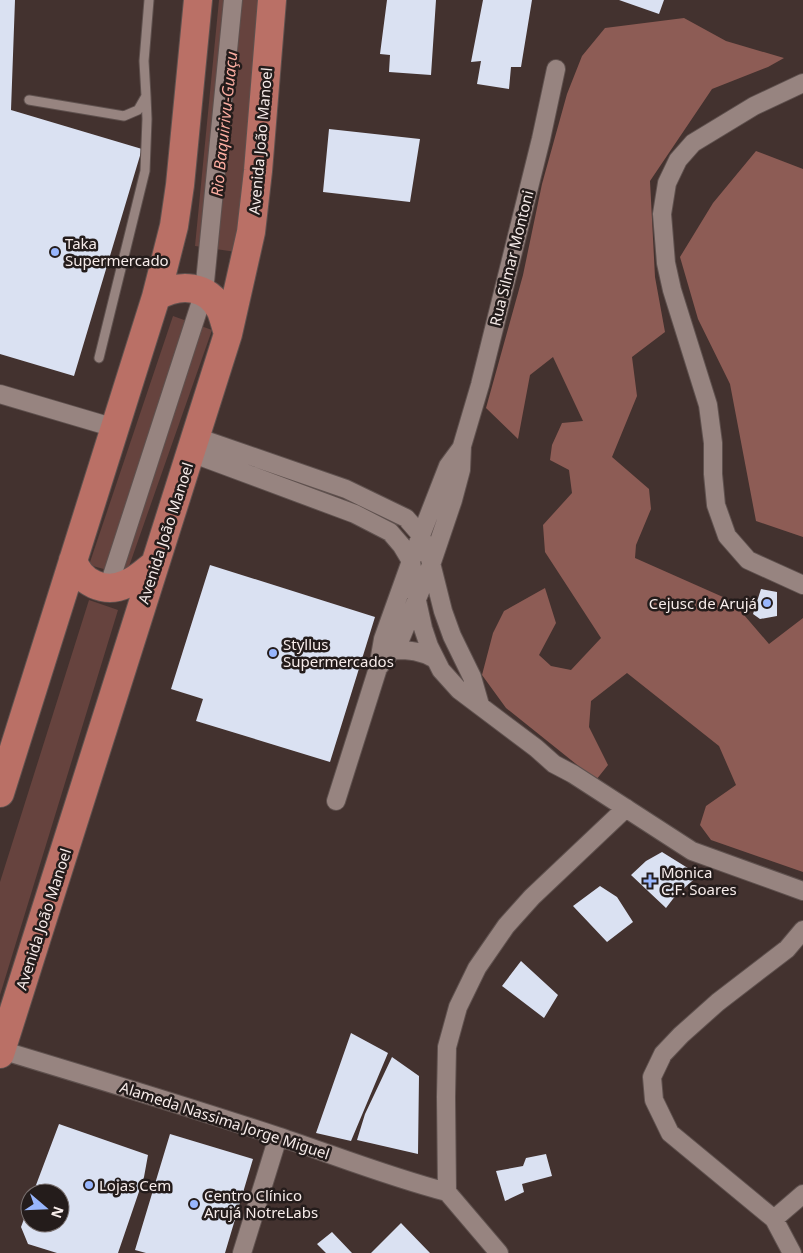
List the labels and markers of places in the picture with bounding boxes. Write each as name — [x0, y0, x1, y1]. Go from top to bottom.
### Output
place label: Taka Supermercado — [65, 233, 169, 270]
marker: Taka Supermercado — [49, 246, 61, 258]
place label: Cejusc de Arujá — [649, 593, 757, 613]
marker: Cejusc de Arujá — [761, 597, 773, 609]
place label: Styllus Supermercados — [283, 634, 394, 671]
marker: Styllus Supermercados — [267, 647, 279, 659]
place label: Monica C.F. Soares — [661, 862, 737, 899]
marker: Monica C.F. Soares — [643, 874, 657, 888]
place label: Lojas Cem — [99, 1175, 171, 1195]
marker: Lojas Cem — [83, 1179, 95, 1191]
place label: Centro Clínico Arujá NotreLabs — [204, 1185, 318, 1222]
marker: Centro Clínico Arujá NotreLabs — [188, 1198, 200, 1210]

